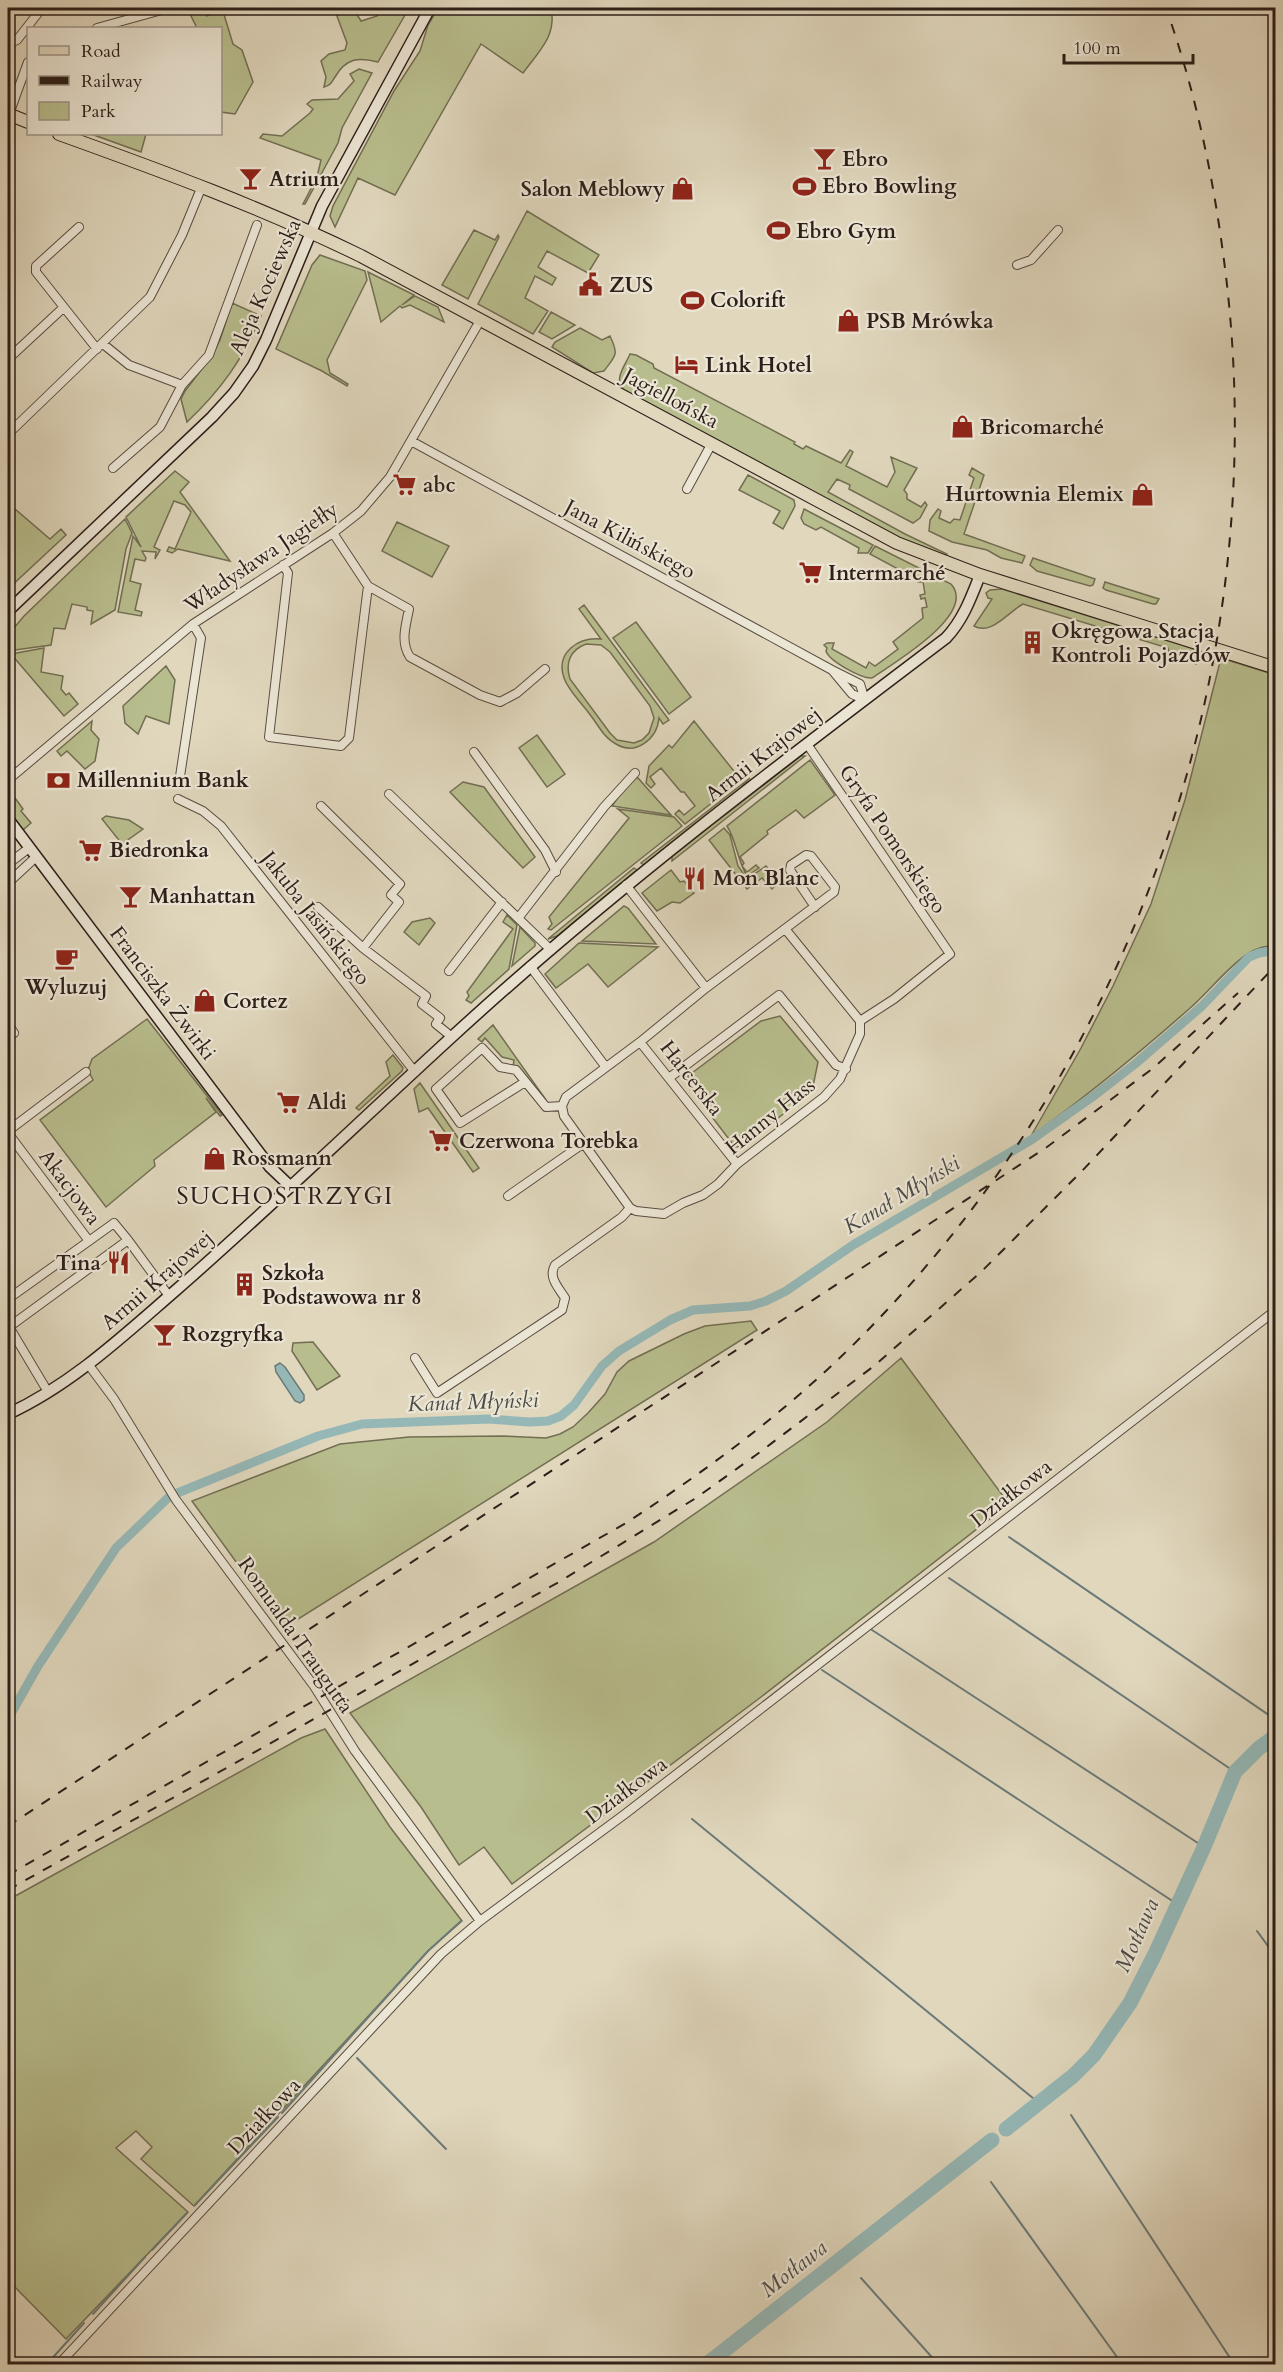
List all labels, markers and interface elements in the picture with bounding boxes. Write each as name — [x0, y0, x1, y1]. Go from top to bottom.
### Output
legend — [27, 27, 222, 135]
scale bar — [1064, 27, 1193, 65]
text: 100 m — [1073, 36, 1121, 61]
text: Road — [81, 39, 121, 64]
text: Railway — [81, 69, 143, 94]
text: Park — [81, 99, 116, 124]
place label: Ebro — [842, 145, 888, 174]
bar icon: Ebro — [811, 146, 837, 172]
place label: Atrium — [269, 165, 340, 194]
bar icon: Atrium — [238, 166, 264, 192]
place label: Ebro Bowling — [822, 172, 957, 201]
sports icon: Ebro Bowling — [791, 173, 817, 199]
place label: Salon Meblowy — [521, 175, 665, 204]
shop icon: Salon Meblowy — [670, 176, 696, 202]
street label: Aleja Kociewska — [222, 214, 309, 360]
place label: Ebro Gym — [796, 217, 897, 246]
sports icon: Ebro Gym — [765, 218, 791, 244]
place label: ZUS — [609, 271, 653, 300]
public building icon: ZUS — [578, 272, 604, 298]
place label: Colorift — [710, 286, 786, 315]
sports icon: Colorift — [679, 287, 705, 313]
place label: PSB Mrówka — [866, 307, 994, 336]
shop icon: PSB Mrówka — [835, 308, 861, 334]
place label: Link Hotel — [705, 351, 812, 380]
hotel icon: Link Hotel — [674, 352, 700, 378]
street label: Jagiellońska — [615, 360, 724, 436]
place label: Bricomarché — [980, 413, 1104, 442]
shop icon: Bricomarché — [949, 414, 975, 440]
place label: abc — [423, 471, 456, 500]
supermarket icon: abc — [392, 472, 418, 498]
place label: Hurtownia Elemix — [945, 480, 1125, 509]
shop icon: Hurtownia Elemix — [1129, 481, 1155, 507]
street label: Jana Kilińskiego — [557, 491, 700, 586]
street label: Władysława Jagiełły — [178, 495, 344, 620]
place label: Intermarché — [828, 559, 946, 588]
supermarket icon: Intermarché — [797, 560, 823, 586]
place label: Okręgowa Stacja Kontroli Pojazdów — [1051, 617, 1231, 670]
building icon: Okręgowa Stacja Kontroli Pojazdów — [1020, 630, 1046, 656]
street label: Armii Krajowej — [699, 700, 827, 809]
street label: Gryfa Pomorskiego — [832, 759, 953, 919]
place label: Millennium Bank — [77, 766, 249, 795]
bank icon: Millennium Bank — [46, 767, 72, 793]
place label: Biedronka — [109, 836, 209, 865]
supermarket icon: Biedronka — [78, 837, 104, 863]
street label: Jakuba Jasińskiego — [252, 843, 377, 991]
place label: Mon Blanc — [713, 864, 819, 893]
restaurant icon: Mon Blanc — [682, 865, 708, 891]
place label: Manhattan — [149, 882, 256, 911]
bar icon: Manhattan — [118, 883, 144, 909]
street label: Franciszka Żwirki — [103, 920, 223, 1066]
cafe icon: Wyluzuj — [53, 946, 79, 972]
place label: Wyluzuj — [24, 973, 107, 1002]
place label: Cortez — [223, 987, 289, 1016]
shop icon: Cortez — [192, 988, 218, 1014]
street label: Harcerska — [653, 1035, 730, 1122]
street label: Hanny Hass — [719, 1071, 821, 1162]
place label: Aldi — [307, 1088, 347, 1117]
supermarket icon: Aldi — [276, 1089, 302, 1115]
place label: Czerwona Torebka — [459, 1127, 639, 1156]
supermarket icon: Czerwona Torebka — [428, 1128, 454, 1154]
street label: Akacjowa — [32, 1143, 108, 1231]
place label: Rossmann — [232, 1144, 333, 1173]
shop icon: Rossmann — [201, 1145, 227, 1171]
water label: Kanał Młyński — [838, 1148, 966, 1241]
district label: SUCHOSTRZYGI — [176, 1180, 394, 1213]
street label: Armii Krajowej — [95, 1224, 220, 1337]
place label: Tina — [56, 1249, 102, 1278]
restaurant icon: Tina — [106, 1250, 132, 1276]
place label: Szkoła Podstawowa nr 8 — [262, 1259, 422, 1312]
building icon: Szkoła Podstawowa nr 8 — [231, 1272, 257, 1298]
place label: Rozgryfka — [182, 1320, 284, 1349]
bar icon: Rozgryfka — [151, 1321, 177, 1347]
water label: Kanał Młyński — [407, 1385, 540, 1419]
street label: Działkowa — [965, 1452, 1058, 1534]
street label: Romualda Traugutta — [231, 1551, 360, 1719]
street label: Działkowa — [579, 1750, 673, 1831]
water label: Motława — [1107, 1894, 1166, 1977]
street label: Działkowa — [221, 2071, 308, 2161]
water label: Motława — [754, 2233, 833, 2304]

